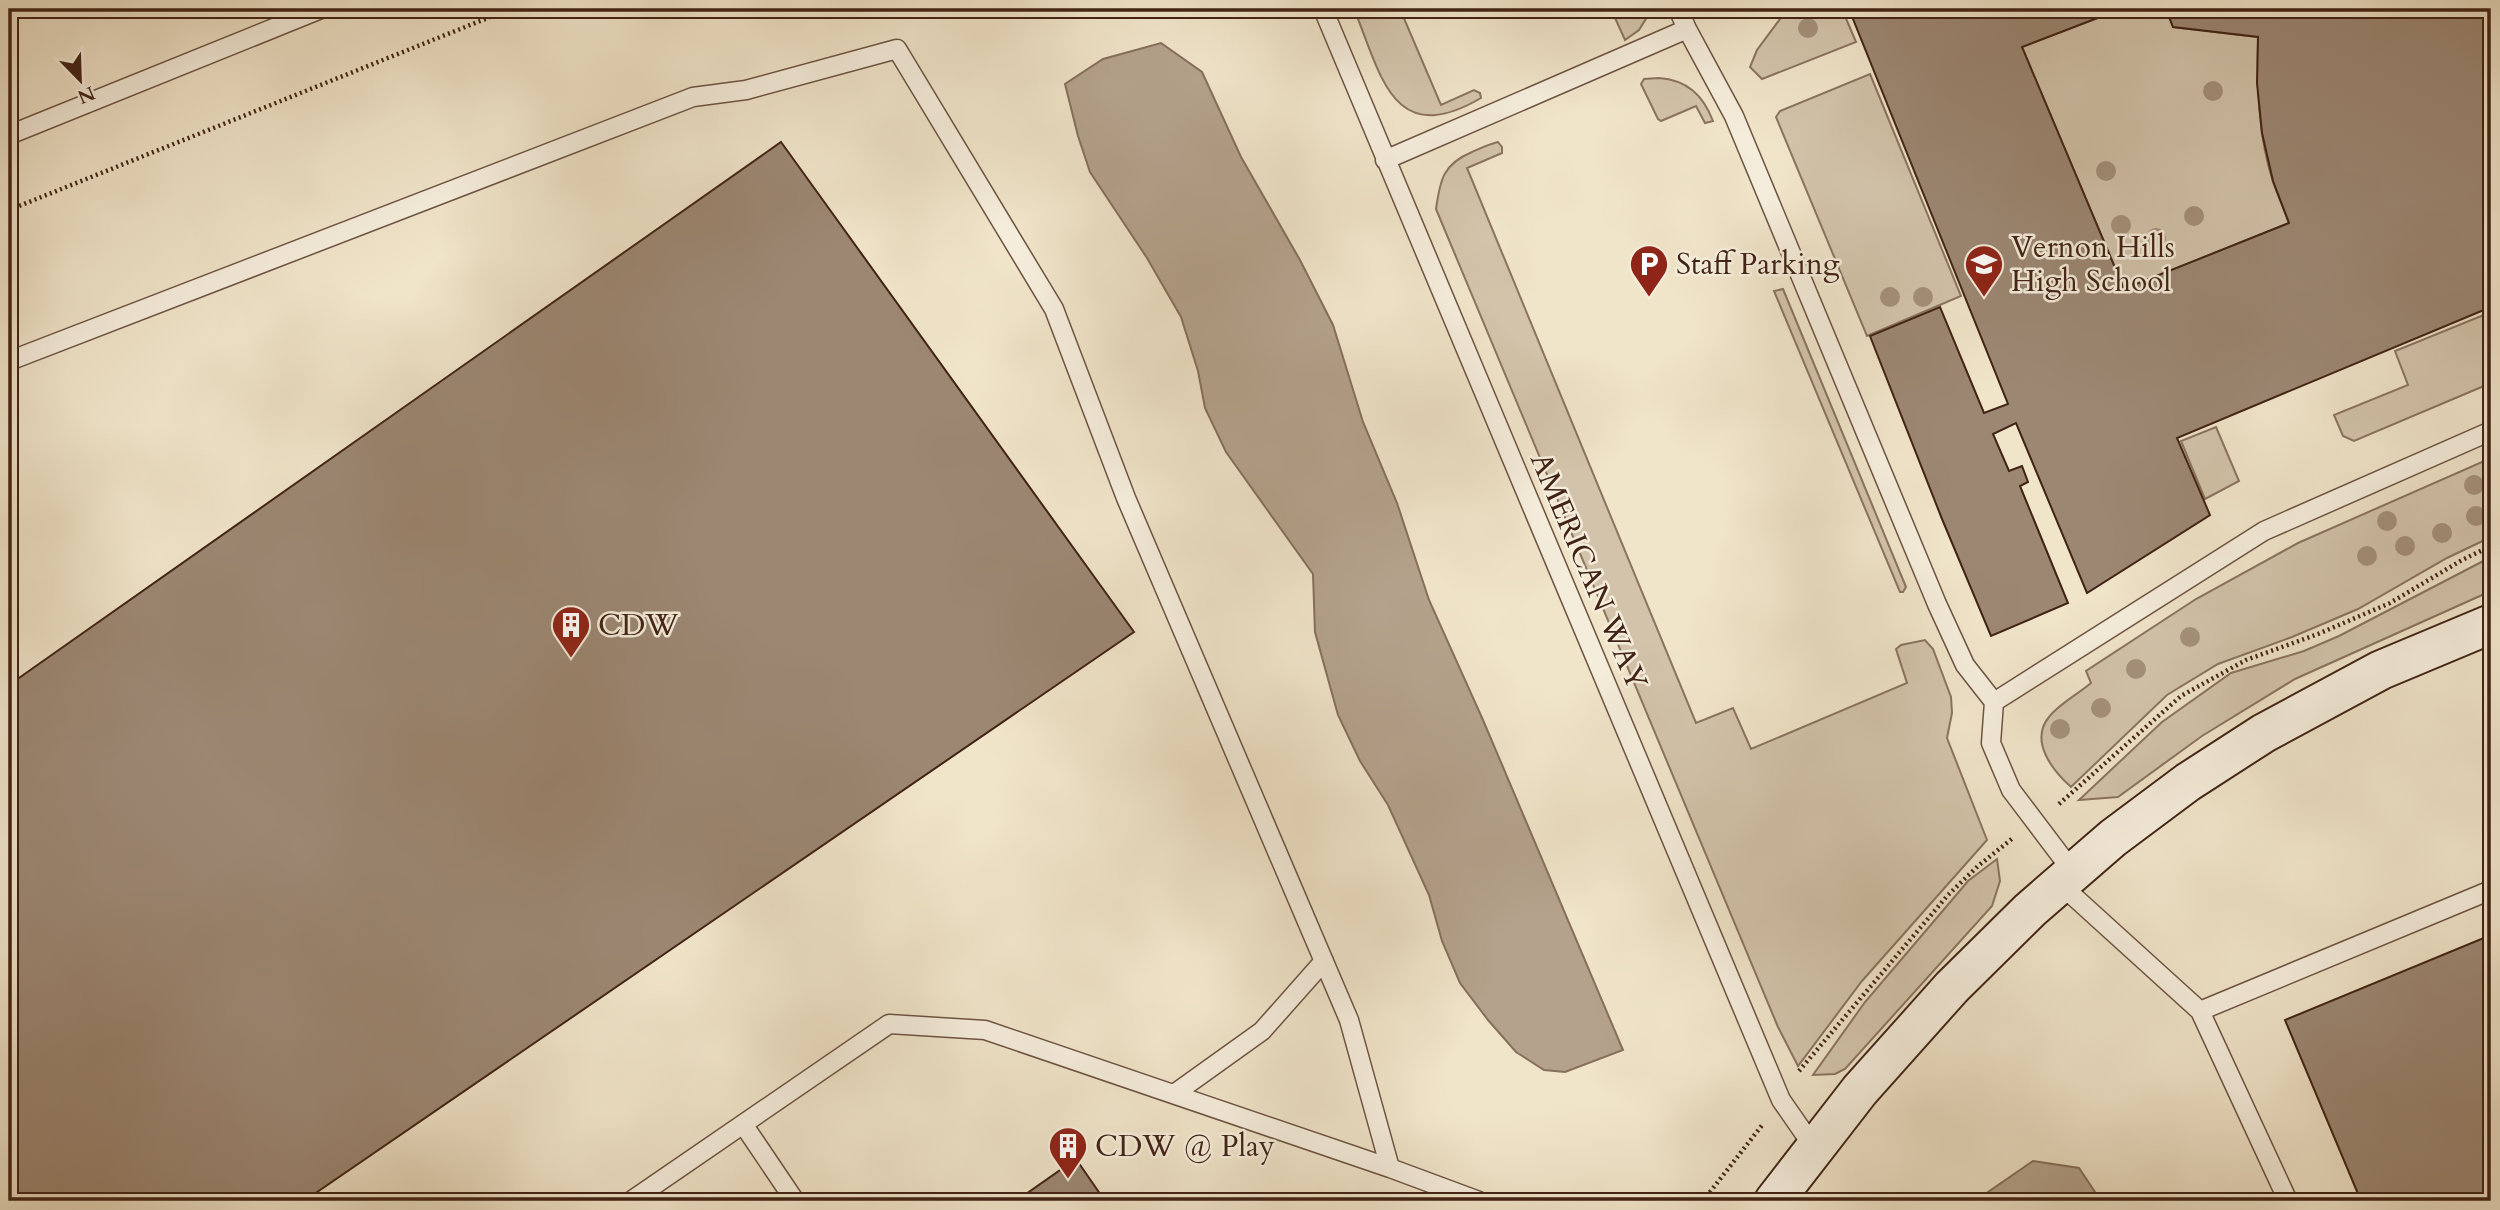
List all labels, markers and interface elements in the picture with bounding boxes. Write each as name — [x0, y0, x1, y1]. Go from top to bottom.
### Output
north arrow — [46, 46, 116, 116]
text: N — [73, 80, 99, 110]
place label: Vernon Hills High School — [2011, 227, 2175, 302]
parking icon: Staff Parking — [1628, 243, 1670, 298]
school or university icon: Vernon Hills High School — [1963, 243, 2005, 298]
place label: Staff Parking — [1676, 244, 1840, 285]
street label: AMERICAN WAY — [1520, 446, 1657, 697]
building icon: CDW — [550, 604, 592, 659]
place label: CDW — [598, 605, 679, 646]
building icon: CDW @ Play — [1047, 1125, 1089, 1180]
place label: CDW @ Play — [1095, 1126, 1275, 1167]

